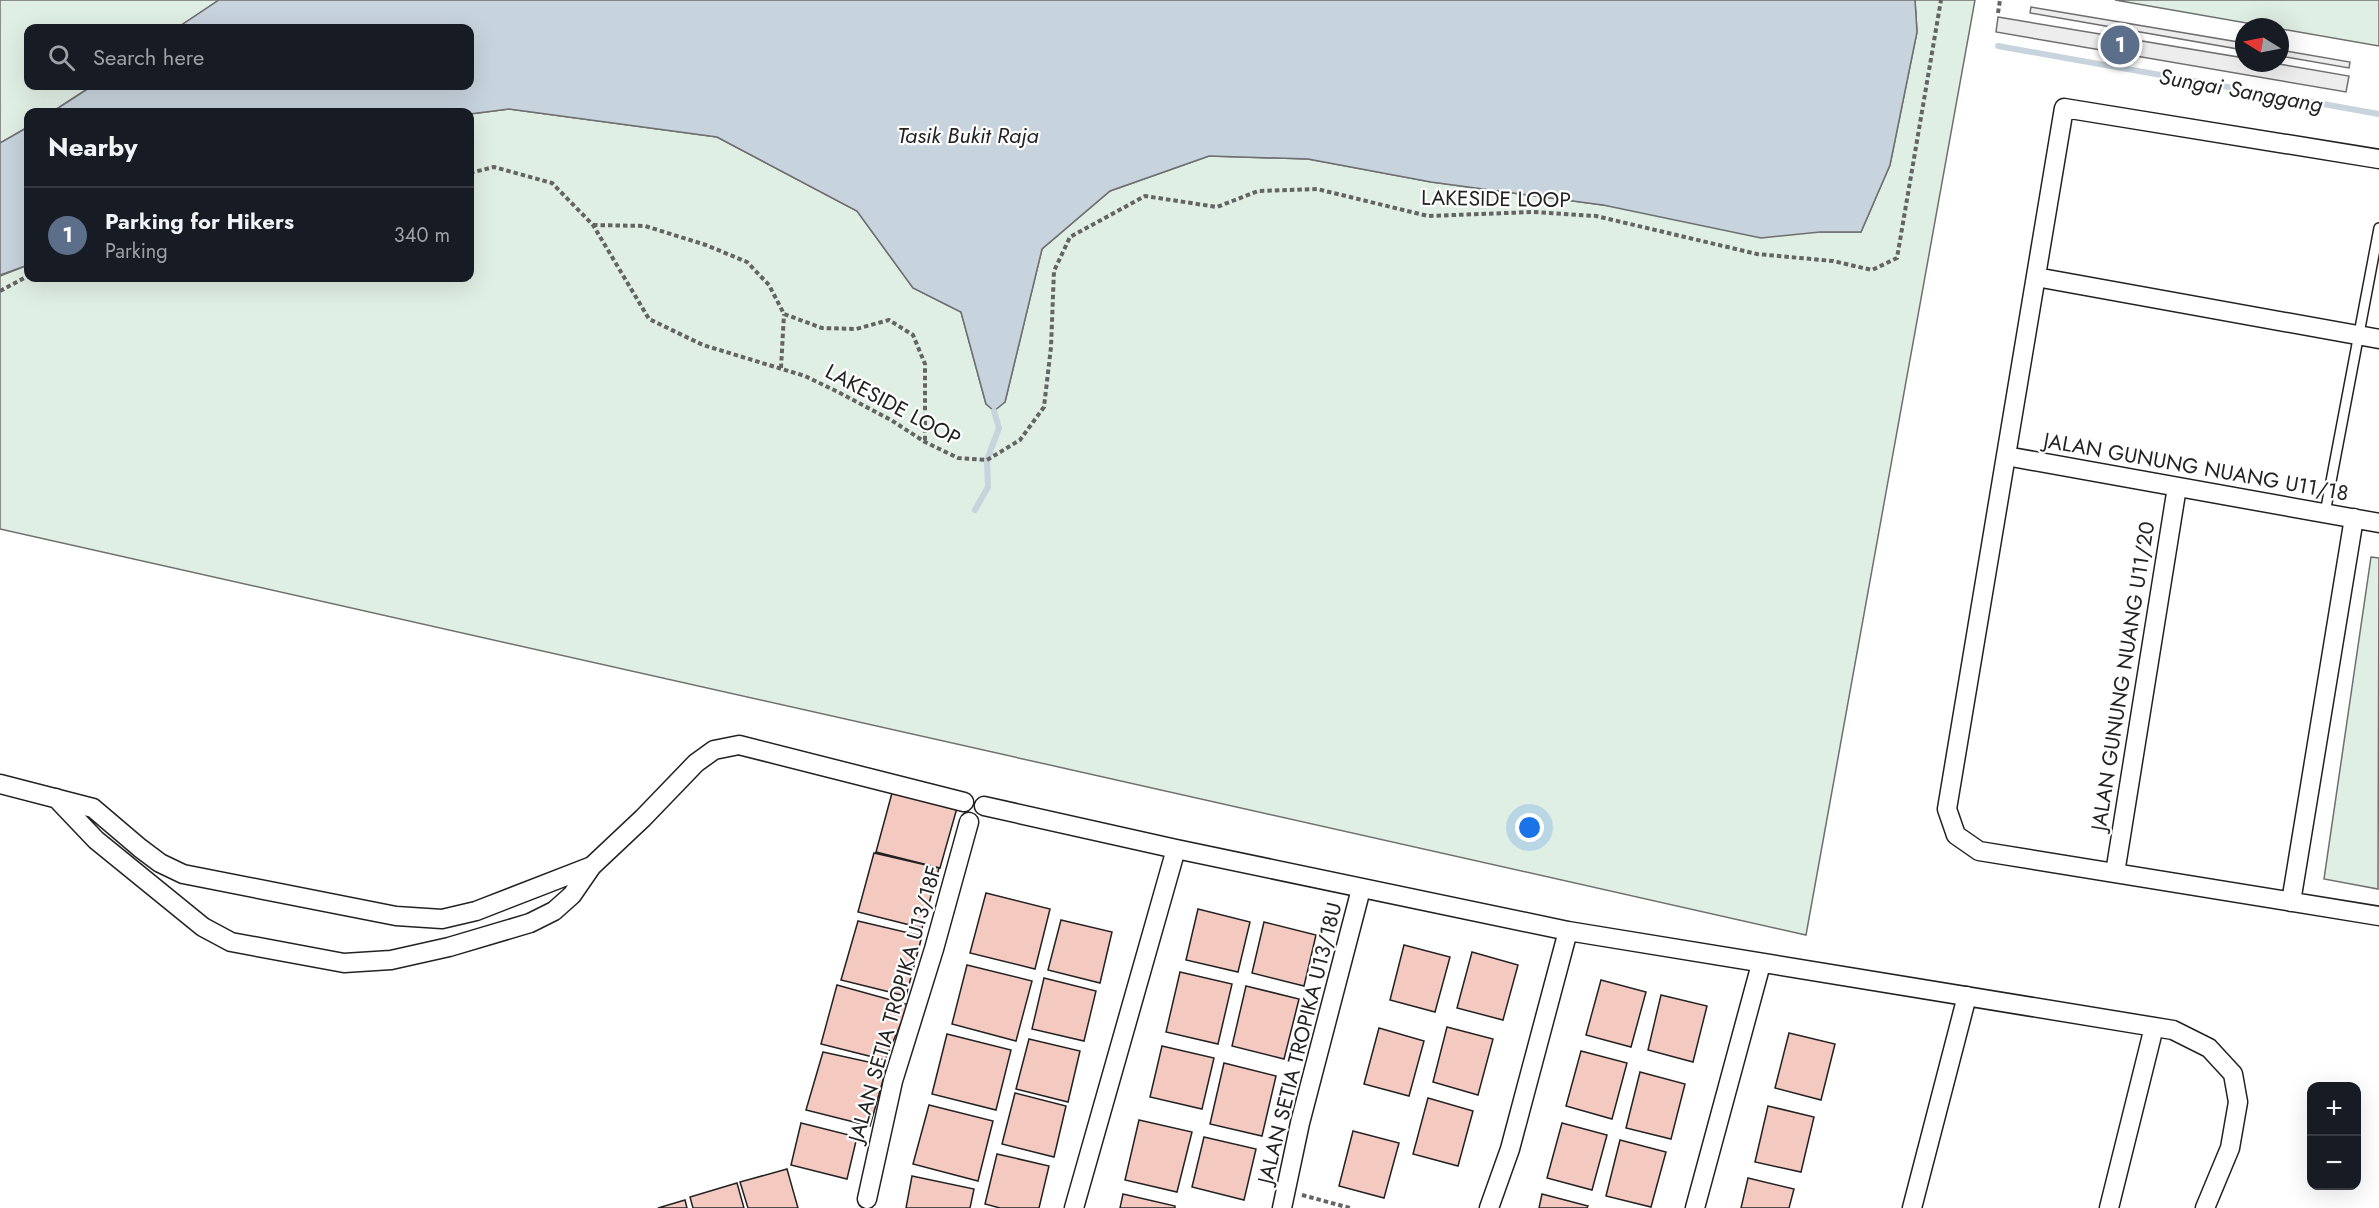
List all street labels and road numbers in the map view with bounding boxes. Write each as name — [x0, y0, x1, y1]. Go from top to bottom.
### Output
street label: LAKESIDE LOOP — [1421, 183, 1571, 215]
street label: LAKESIDE LOOP — [820, 357, 966, 453]
street label: JALAN GUNUNG NUANG U11/18 — [2038, 425, 2351, 509]
street label: JALAN GUNUNG NUANG U11/20 — [2083, 519, 2162, 836]
street label: JALAN SETIA TROPIKA U13/18F — [840, 862, 949, 1149]
street label: JALAN SETIA TROPIKA U13/18U — [1250, 899, 1350, 1190]

